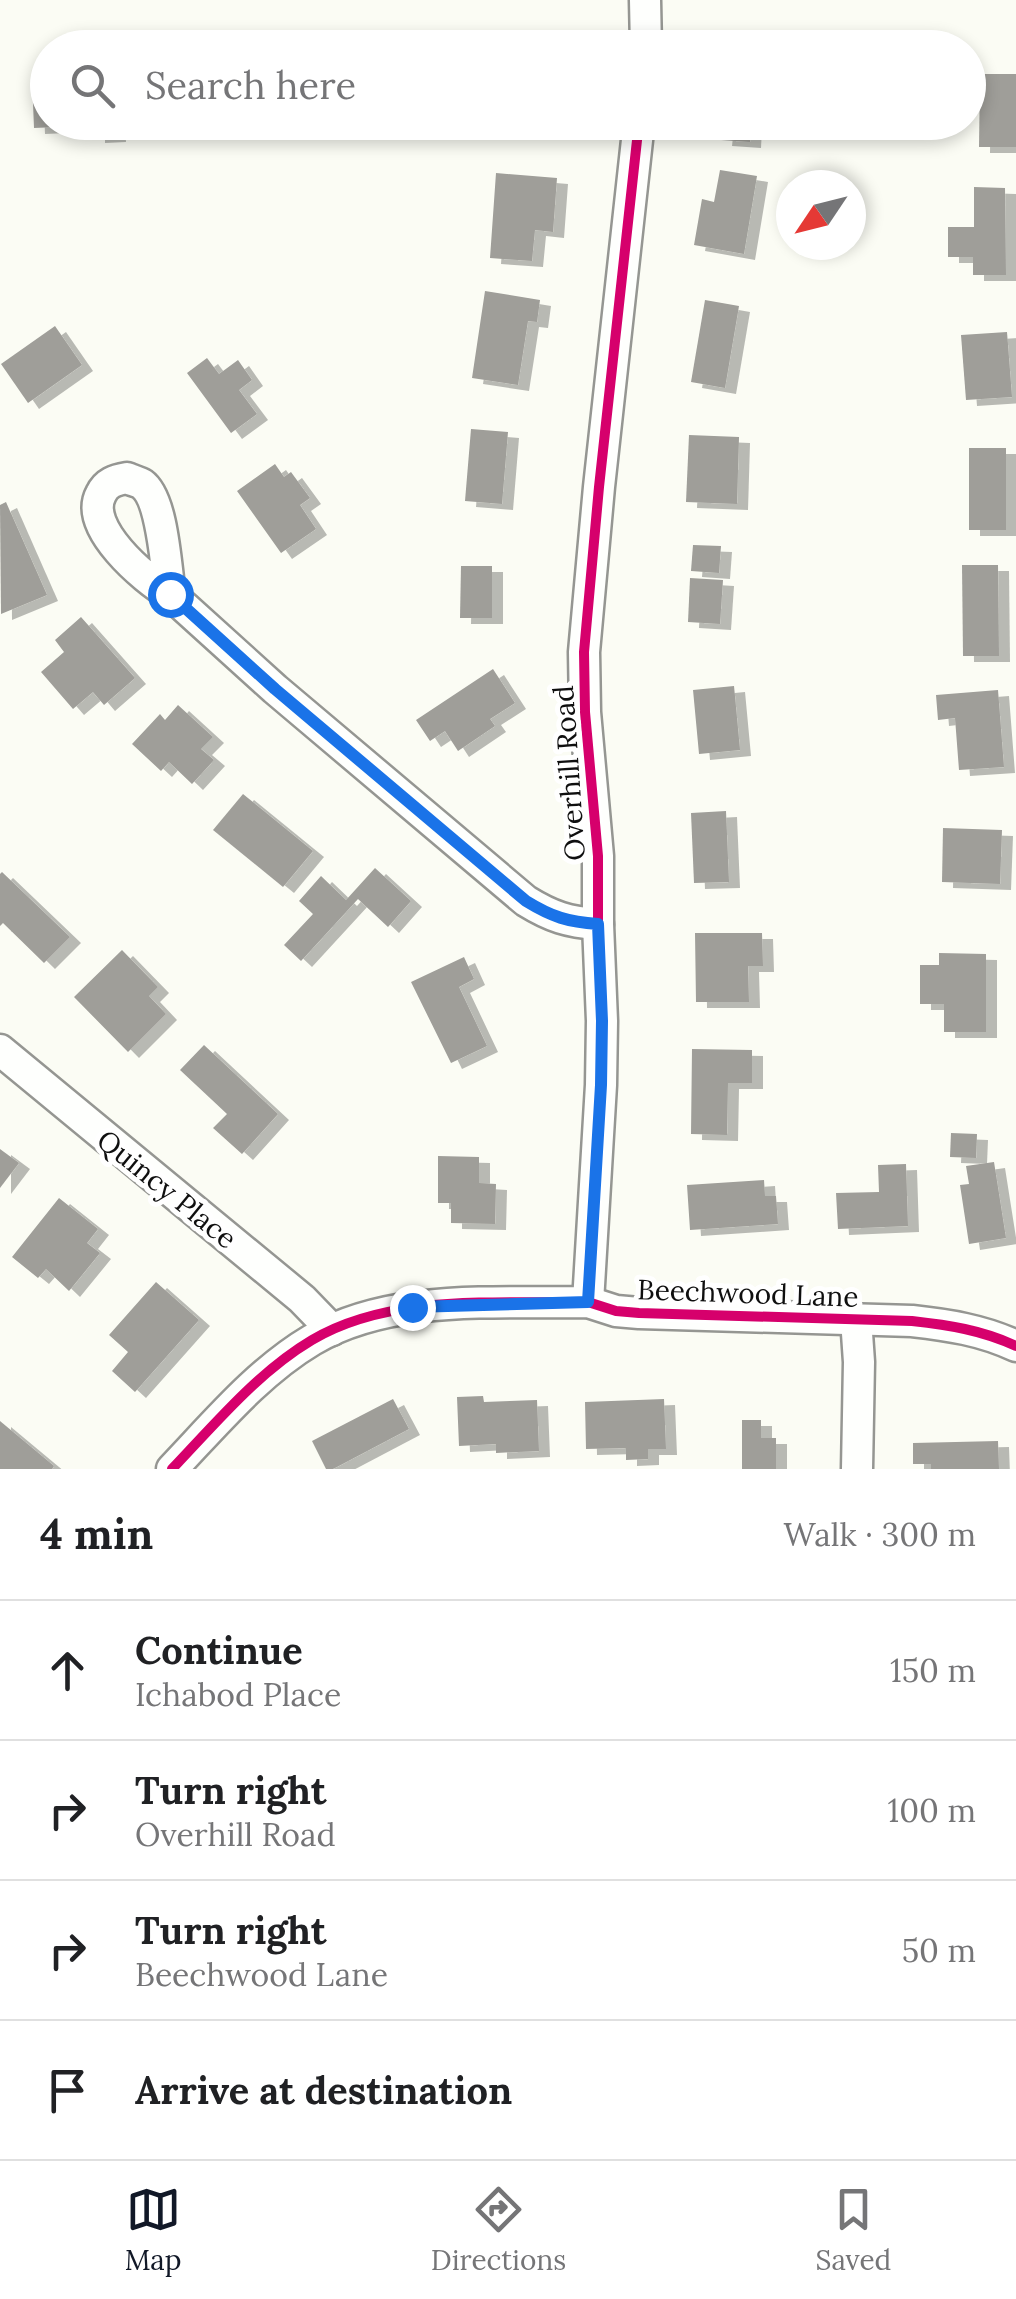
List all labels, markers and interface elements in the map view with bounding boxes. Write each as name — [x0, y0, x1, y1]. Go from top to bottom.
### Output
search box — [30, 30, 986, 140]
icon: search — [65, 58, 120, 113]
text: Search here — [145, 61, 356, 109]
north arrow — [776, 170, 866, 260]
route start — [148, 572, 194, 618]
street label: Overhill Road — [545, 684, 593, 862]
street label: Quincy Place — [90, 1122, 244, 1256]
street label: Beechwood Lane — [637, 1271, 859, 1315]
route end — [390, 1285, 436, 1331]
text: 4 min — [40, 1507, 153, 1561]
text: Walk · 300 m — [784, 1514, 976, 1555]
text: Continue — [135, 1626, 303, 1674]
icon: ahead — [40, 1643, 95, 1698]
text: 150 m — [890, 1650, 976, 1691]
text: Ichabod Place — [135, 1674, 341, 1715]
text: Turn right — [135, 1766, 326, 1814]
icon: right — [40, 1783, 95, 1838]
text: 100 m — [888, 1790, 976, 1831]
text: Overhill Road — [135, 1814, 336, 1855]
text: Turn right — [135, 1906, 326, 1954]
icon: right — [40, 1923, 95, 1978]
text: 50 m — [902, 1930, 976, 1971]
text: Beechwood Lane — [135, 1954, 388, 1995]
icon: arrive — [40, 2063, 95, 2118]
text: Arrive at destination — [135, 2066, 512, 2114]
tab: Map — [125, 2182, 182, 2278]
tab: Directions — [431, 2182, 566, 2278]
tab: Saved — [816, 2182, 891, 2278]

